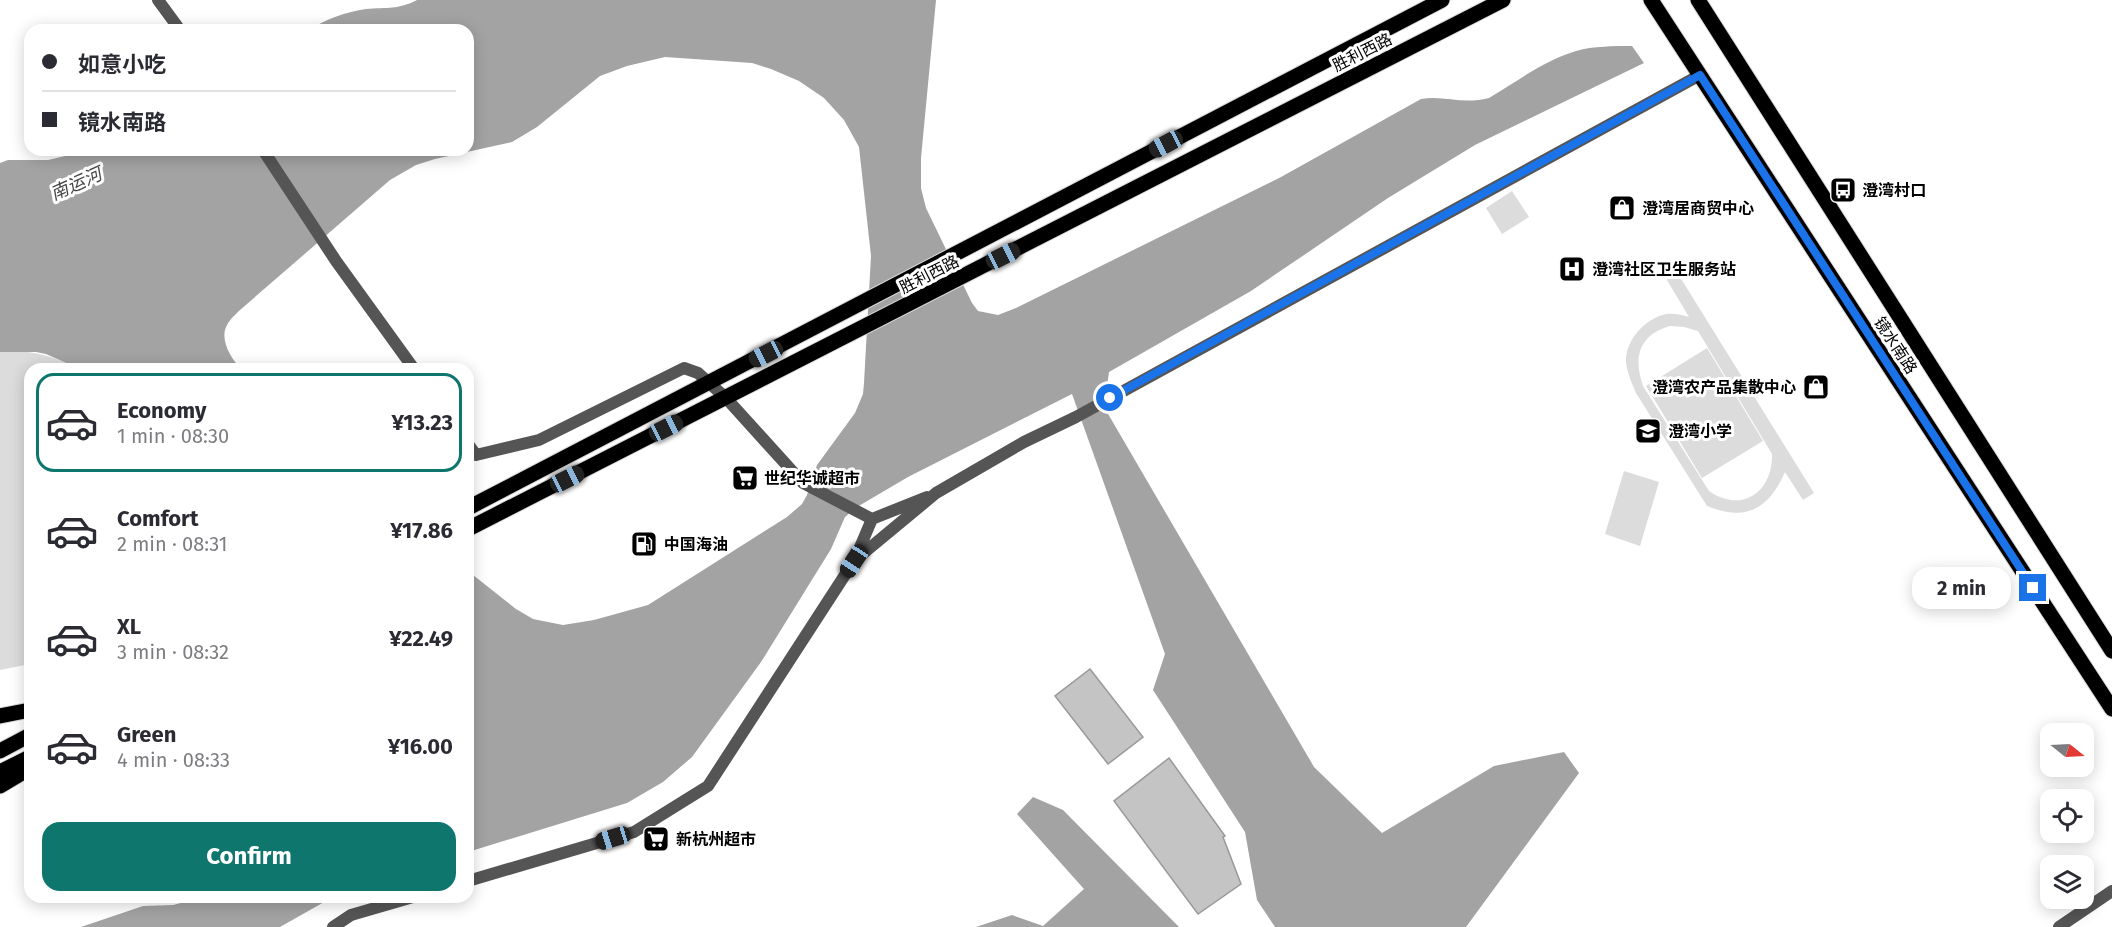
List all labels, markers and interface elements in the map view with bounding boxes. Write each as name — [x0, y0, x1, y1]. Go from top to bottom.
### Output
street label: 胜利西路 — [1329, 29, 1395, 75]
text: 如意小吃 — [78, 51, 166, 78]
text: 镜水南路 — [78, 109, 166, 136]
car — [1146, 128, 1186, 160]
water label: 南运河 — [47, 162, 108, 205]
bus stop icon: 澄湾村口 — [1828, 175, 1858, 205]
place label: 澄湾村口 — [1862, 181, 1926, 200]
shop icon: 澄湾居商贸中心 — [1607, 193, 1637, 223]
place label: 澄湾居商贸中心 — [1642, 199, 1754, 218]
car — [983, 240, 1023, 272]
street label: 胜利西路 — [896, 251, 962, 297]
hospital icon: 澄湾社区卫生服务站 — [1557, 254, 1587, 284]
place label: 澄湾社区卫生服务站 — [1592, 260, 1736, 279]
street label: 镜水南路 — [1870, 313, 1921, 377]
car — [746, 338, 786, 370]
shop icon: 澄湾农产品集散中心 — [1801, 372, 1831, 402]
place label: 澄湾农产品集散中心 — [1652, 378, 1796, 397]
route start — [1096, 384, 1123, 411]
icon: car — [45, 396, 99, 450]
text: Economy — [117, 397, 206, 424]
text: ¥13.23 — [392, 409, 453, 436]
car — [646, 412, 686, 444]
school or university icon: 澄湾小学 — [1633, 416, 1663, 446]
place label: 澄湾小学 — [1668, 422, 1732, 441]
text: 1 min · 08:30 — [117, 424, 229, 448]
car — [547, 463, 587, 495]
supermarket icon: 世纪华诚超市 — [730, 463, 760, 493]
place label: 世纪华诚超市 — [764, 469, 860, 488]
icon: car — [45, 504, 99, 558]
text: Comfort — [117, 505, 198, 532]
text: ¥17.86 — [390, 517, 453, 544]
fuel station icon: 中国海油 — [629, 529, 659, 559]
text: 2 min · 08:31 — [117, 532, 227, 556]
place label: 中国海油 — [664, 535, 728, 554]
car — [837, 541, 871, 581]
callout: 2 min — [1913, 567, 2012, 609]
route end — [2019, 574, 2046, 601]
text: 2 min — [1937, 576, 1986, 600]
icon: car — [45, 612, 99, 666]
text: XL — [117, 613, 141, 640]
text: ¥22.49 — [389, 625, 453, 652]
text: 3 min · 08:32 — [117, 640, 229, 664]
icon: car — [45, 720, 99, 774]
text: Green — [117, 721, 176, 748]
north arrow — [2040, 723, 2094, 777]
map controls — [2040, 723, 2094, 909]
text: ¥16.00 — [388, 733, 453, 760]
text: 4 min · 08:33 — [117, 748, 230, 772]
button: locate — [2040, 789, 2094, 843]
button: Confirm — [42, 822, 456, 891]
car — [593, 824, 633, 852]
supermarket icon: 新杭州超市 — [641, 824, 671, 854]
place label: 新杭州超市 — [676, 830, 756, 849]
button: layers — [2040, 855, 2094, 909]

